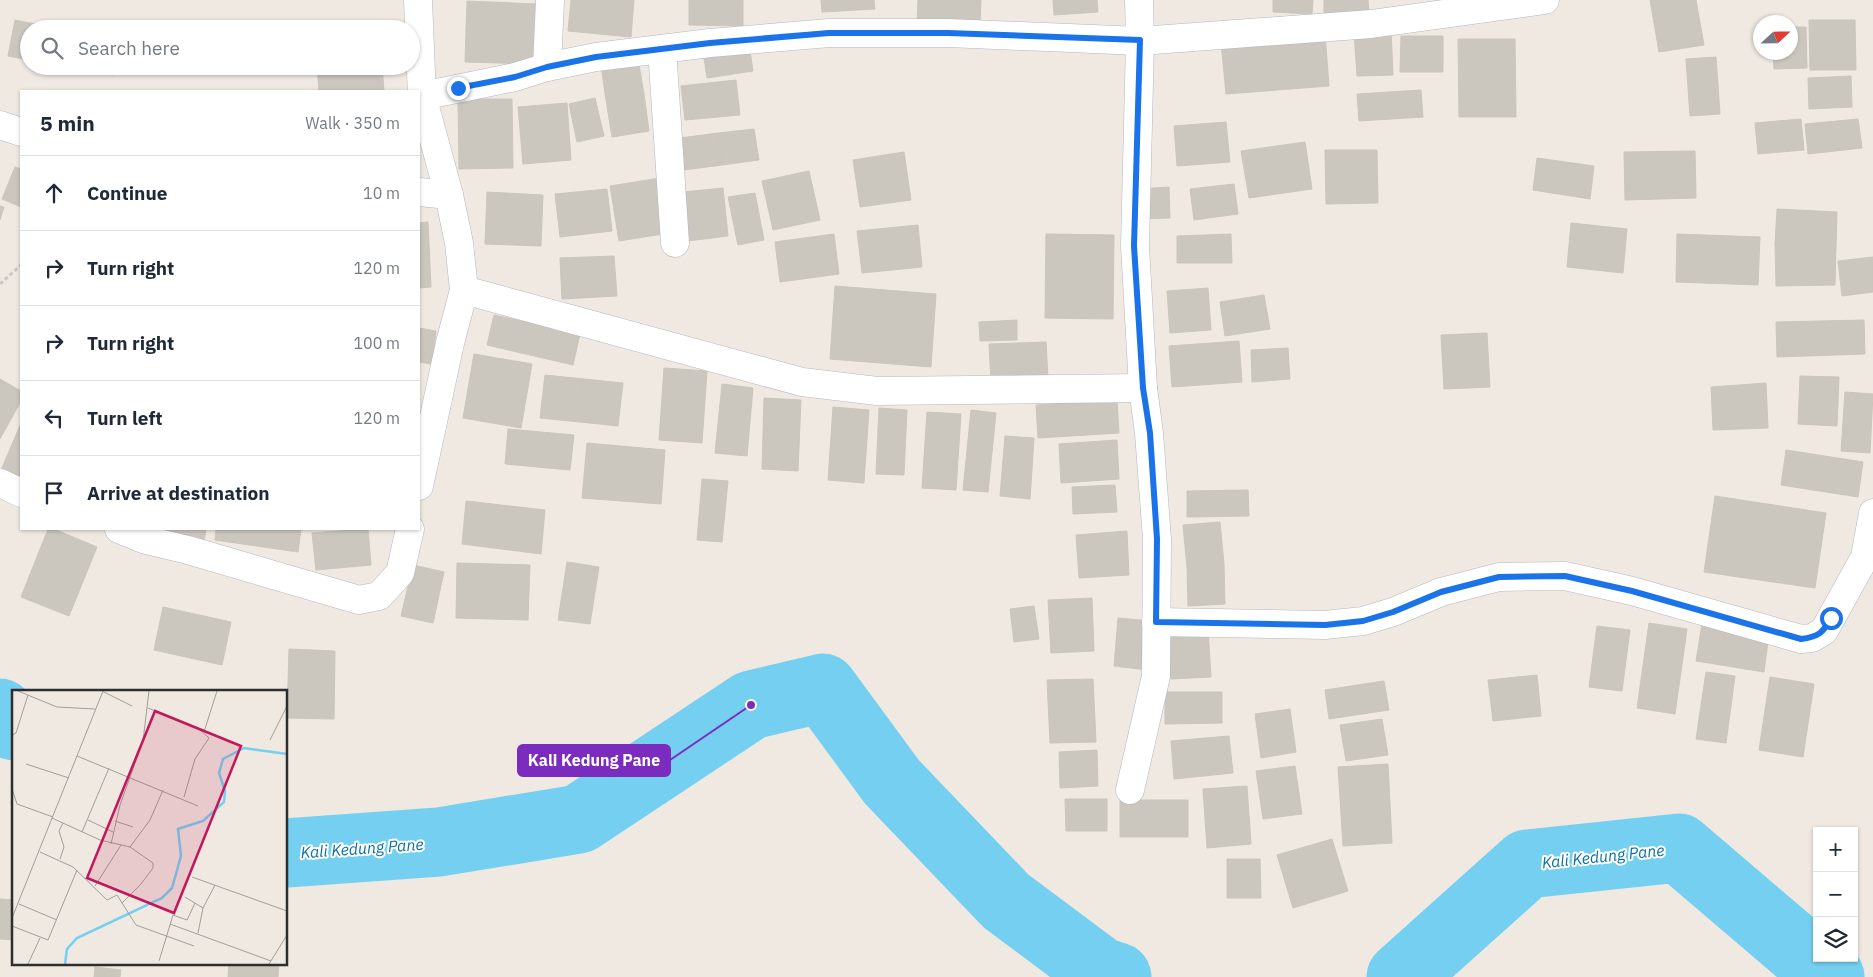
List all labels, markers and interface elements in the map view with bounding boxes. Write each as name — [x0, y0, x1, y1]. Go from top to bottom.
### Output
north arrow — [1753, 15, 1798, 60]
search box — [20, 20, 420, 75]
icon: search — [38, 34, 66, 62]
text: Search here — [78, 36, 180, 60]
route end — [447, 77, 470, 100]
text: 5 min — [40, 109, 95, 137]
text: Walk · 350 m — [305, 113, 400, 133]
icon: ahead — [40, 179, 68, 207]
text: Continue — [87, 181, 167, 205]
text: 10 m — [363, 183, 400, 203]
icon: right — [40, 254, 68, 282]
text: Turn right — [87, 256, 174, 280]
text: 120 m — [353, 258, 400, 278]
icon: right — [40, 329, 68, 357]
text: Turn right — [87, 331, 174, 355]
text: 100 m — [353, 333, 400, 353]
icon: left — [40, 404, 68, 432]
text: Turn left — [87, 406, 163, 430]
text: 120 m — [353, 408, 400, 428]
icon: arrive — [40, 479, 68, 507]
text: Arrive at destination — [87, 481, 270, 505]
route start — [1820, 607, 1843, 630]
inset map — [12, 690, 288, 964]
callout: Kali Kedung Pane — [518, 745, 670, 776]
text: Kali Kedung Pane — [528, 750, 660, 770]
map controls — [1813, 827, 1858, 962]
button: + — [1813, 827, 1858, 872]
water label: Kali Kedung Pane — [300, 834, 424, 862]
water label: Kali Kedung Pane — [1541, 840, 1665, 872]
button: − — [1813, 872, 1858, 917]
button: layers — [1813, 917, 1858, 962]

